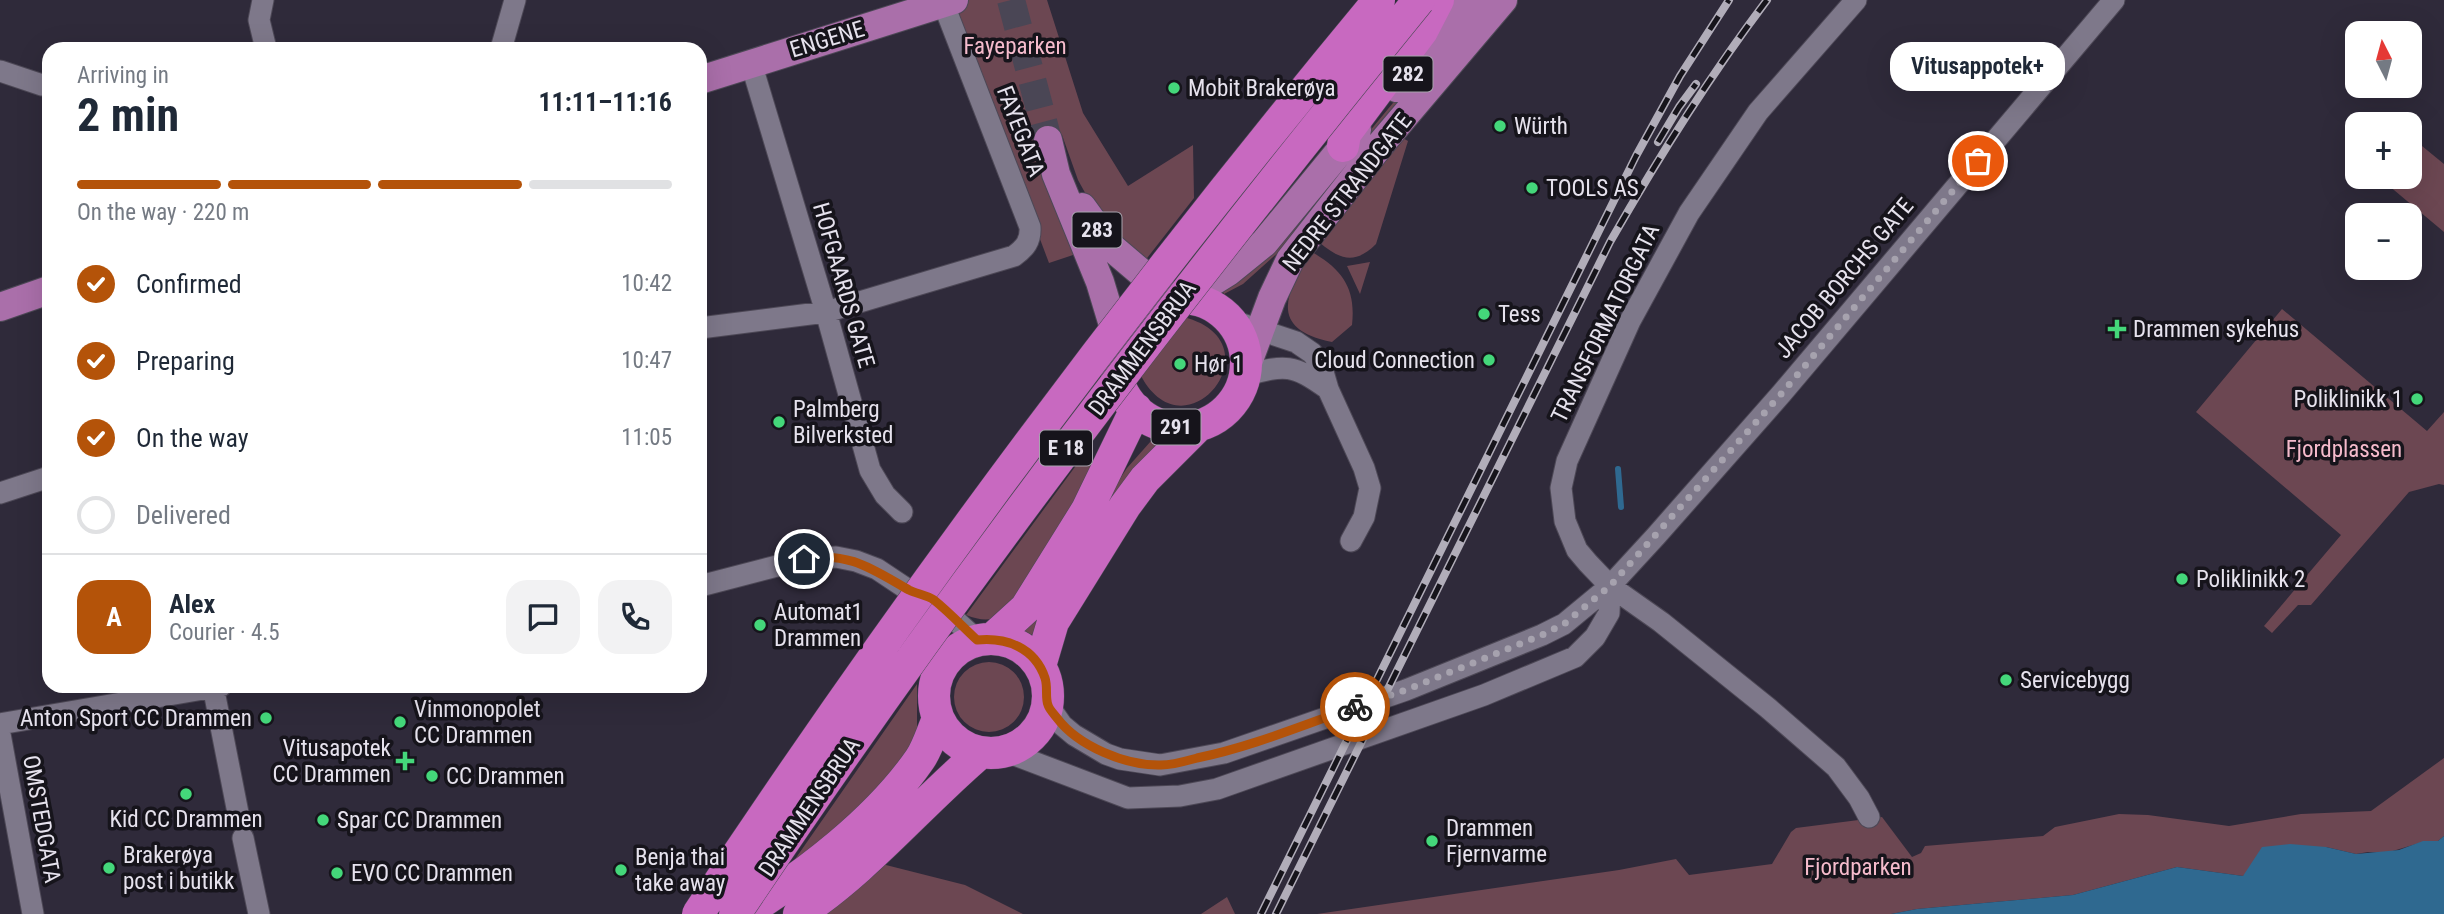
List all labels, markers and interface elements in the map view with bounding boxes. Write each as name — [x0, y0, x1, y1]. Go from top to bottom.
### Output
street label: ENGENE — [787, 15, 868, 64]
north arrow — [2345, 21, 2422, 98]
map controls — [2345, 21, 2422, 280]
park label: Fayeparken — [963, 33, 1067, 60]
callout: Vitusappotek+ — [1890, 42, 2066, 91]
text: Vitusappotek+ — [1911, 53, 2044, 80]
road number: 282 — [1384, 56, 1432, 92]
text: Arriving in — [77, 62, 169, 89]
place label: Mobit Brakerøya — [1188, 75, 1336, 102]
marker: Mobit Brakerøya — [1166, 80, 1182, 96]
street label: FAYEGATA — [991, 82, 1050, 180]
text: 11:11–11:16 — [538, 87, 672, 117]
text: 2 min — [77, 88, 179, 142]
street label: NEDRE STRANDGATE — [1277, 108, 1418, 277]
button: + — [2345, 112, 2422, 189]
place label: Würth — [1514, 113, 1568, 140]
marker: Würth — [1492, 118, 1508, 134]
pin — [1948, 131, 2008, 191]
icon: bag — [1959, 142, 1997, 180]
place label: TOOLS AS — [1546, 175, 1639, 202]
marker: TOOLS AS — [1524, 180, 1540, 196]
street label: JACOB BORCHS GATE — [1770, 193, 1919, 364]
text: On the way · 220 m — [77, 199, 249, 226]
street label: HOFGAARDS GATE — [807, 199, 880, 371]
button: − — [2345, 203, 2422, 280]
road number: 283 — [1072, 212, 1122, 247]
street label: TRANSFORMATORGATA — [1546, 220, 1665, 427]
icon: check — [77, 265, 115, 303]
text: Confirmed — [136, 269, 242, 299]
text: 10:42 — [621, 270, 672, 297]
street label: DRAMMENSBRUA — [1083, 276, 1202, 421]
place label: Tess — [1498, 301, 1541, 328]
marker: Tess — [1476, 306, 1492, 322]
place label: Drammen sykehus — [2133, 316, 2299, 343]
marker: Drammen sykehus — [2107, 319, 2127, 339]
icon: check — [77, 342, 115, 380]
text: Preparing — [136, 346, 235, 376]
text: 10:47 — [621, 347, 672, 374]
place label: Cloud Connection — [1314, 347, 1475, 374]
place label: Hør 1 — [1194, 351, 1243, 378]
marker: Cloud Connection — [1481, 352, 1497, 368]
marker: Hør 1 — [1172, 356, 1188, 372]
place label: Poliklinikk 1 — [2294, 386, 2403, 413]
marker: Poliklinikk 1 — [2409, 391, 2425, 407]
place label: Palmberg Bilverksted — [793, 396, 893, 449]
road number: 291 — [1152, 410, 1200, 444]
marker: Palmberg Bilverksted — [771, 414, 787, 430]
icon: check — [77, 419, 115, 457]
text: On the way — [136, 423, 249, 453]
text: 11:05 — [621, 424, 672, 451]
road number: E 18 — [1040, 430, 1092, 466]
park label: Fjordplassen — [2286, 436, 2402, 463]
text: Delivered — [136, 500, 231, 530]
pin — [774, 529, 834, 589]
icon: home — [785, 540, 823, 578]
place label: Poliklinikk 2 — [2196, 566, 2305, 593]
marker: Poliklinikk 2 — [2174, 571, 2190, 587]
button: chat — [506, 580, 580, 654]
button: phone — [598, 580, 672, 654]
text: Alex — [169, 589, 215, 619]
place label: Automat1 Drammen — [774, 599, 863, 652]
text: A — [106, 602, 122, 632]
marker: Automat1 Drammen — [752, 617, 768, 633]
text: Courier · 4.5 — [169, 619, 280, 646]
place label: Servicebygg — [2020, 667, 2130, 694]
courier — [1320, 672, 1390, 742]
marker: Servicebygg — [1998, 672, 2014, 688]
icon: bike — [1336, 688, 1374, 726]
place label: Vinmonopolet CC Drammen — [414, 696, 541, 749]
place label: Anton Sport CC Drammen — [20, 705, 252, 732]
marker: Anton Sport CC Drammen — [258, 710, 274, 726]
marker: Vinmonopolet CC Drammen — [392, 714, 408, 730]
street label: DRAMMENSBRUA — [753, 733, 866, 882]
place label: Vitusapotek CC Drammen — [272, 735, 392, 788]
street label: OMSTEDGATA — [17, 753, 66, 885]
marker: Vitusapotek CC Drammen — [397, 753, 413, 769]
place label: CC Drammen — [446, 763, 565, 790]
marker: CC Drammen — [424, 768, 440, 784]
marker: Kid CC Drammen — [178, 786, 194, 802]
place label: Kid CC Drammen — [109, 806, 263, 833]
place label: Spar CC Drammen — [337, 807, 502, 834]
marker: Spar CC Drammen — [315, 812, 331, 828]
place label: Drammen Fjernvarme — [1446, 815, 1547, 868]
marker: Drammen Fjernvarme — [1424, 833, 1440, 849]
place label: Brakerøya post i butikk — [123, 842, 235, 895]
place label: Benja thai take away — [635, 844, 726, 897]
park label: Fjordparken — [1804, 854, 1912, 881]
marker: Brakerøya post i butikk — [101, 860, 117, 876]
place label: EVO CC Drammen — [351, 860, 513, 887]
marker: Benja thai take away — [613, 862, 629, 878]
marker: EVO CC Drammen — [329, 865, 345, 881]

